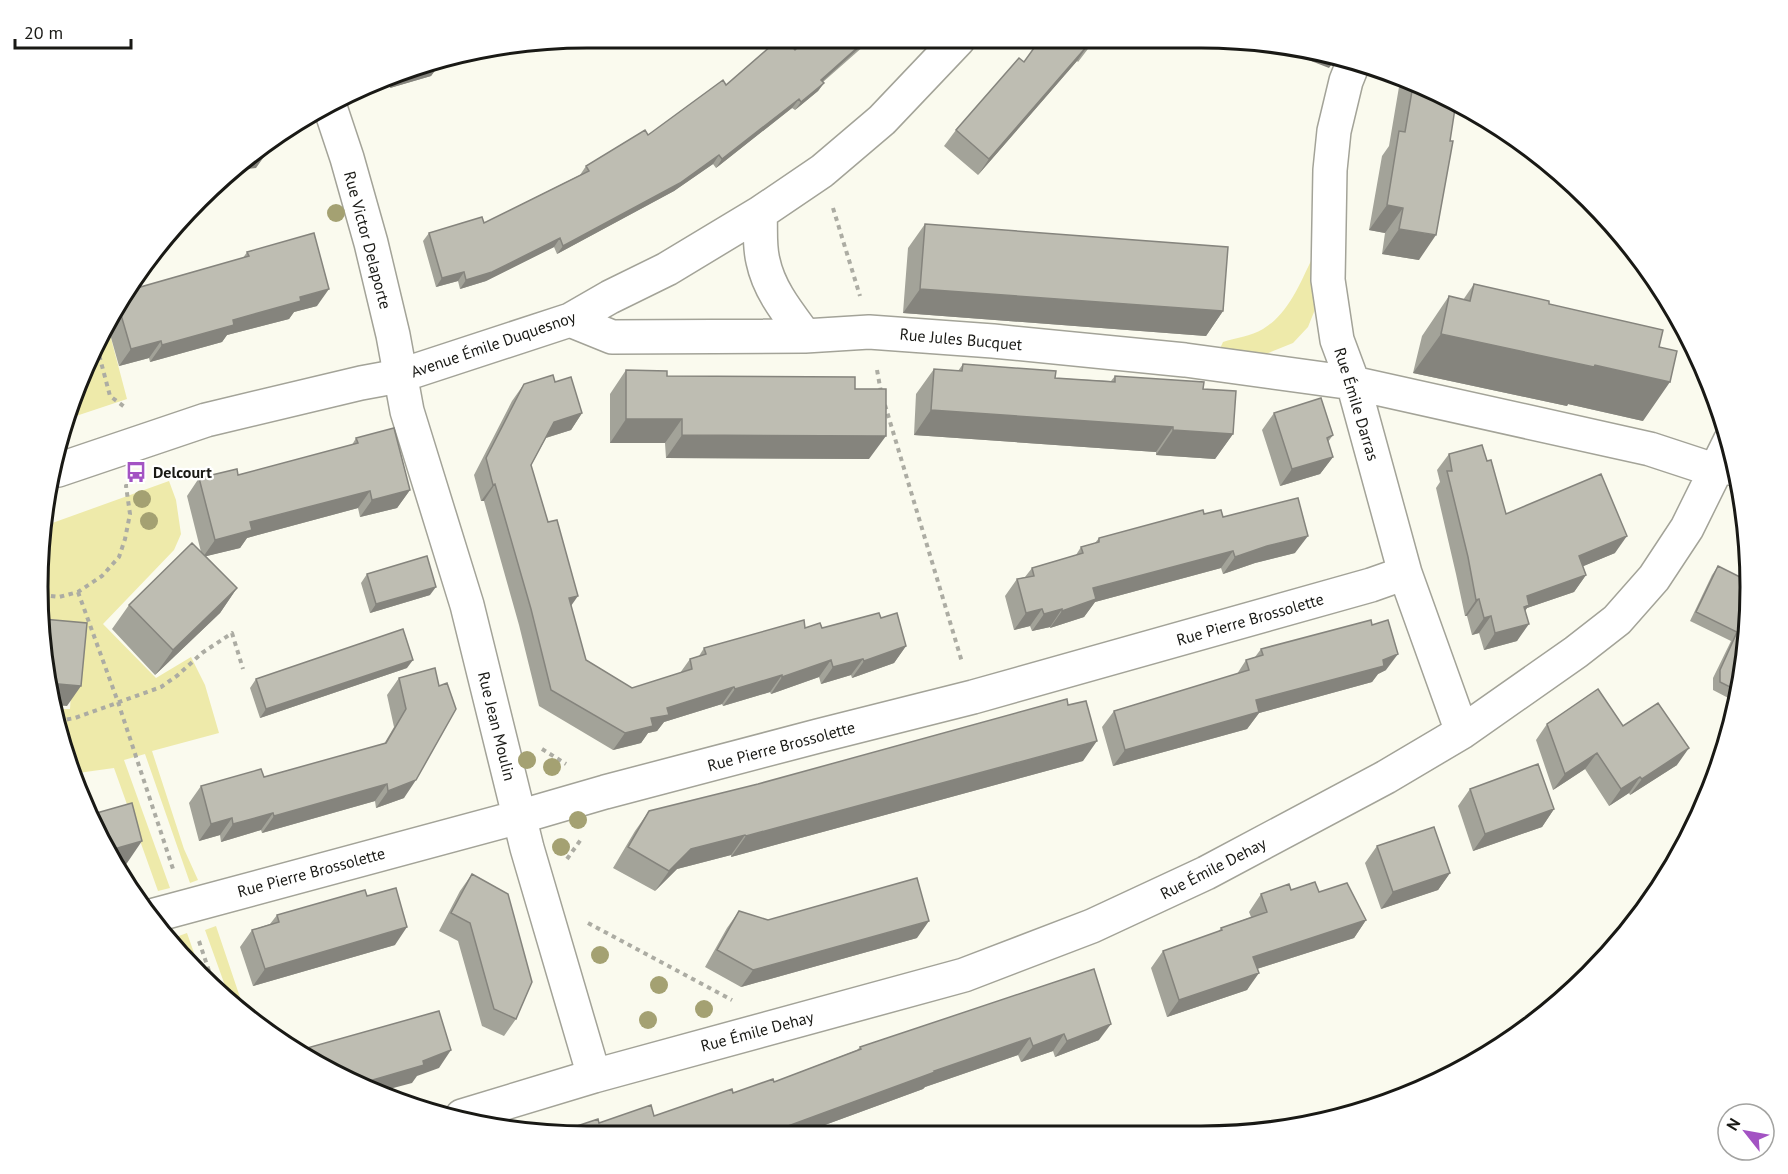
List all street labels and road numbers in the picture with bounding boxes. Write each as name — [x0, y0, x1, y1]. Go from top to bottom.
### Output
street label: Rue Victor Delaporte — [340, 169, 396, 311]
street label: Avenue Émile Duquesnoy — [408, 306, 579, 382]
street label: Rue Jules Bucquet — [899, 324, 1024, 354]
street label: Rue Émile Darras — [1330, 345, 1384, 463]
street label: Rue Pierre Brossolette — [1174, 588, 1326, 650]
street label: Rue Jean Moulin — [474, 669, 520, 783]
street label: Rue Pierre Brossolette — [705, 717, 857, 775]
street label: Rue Émile Dehay — [1157, 833, 1270, 903]
street label: Rue Pierre Brossolette — [235, 843, 387, 901]
street label: Rue Émile Dehay — [698, 1006, 816, 1056]

